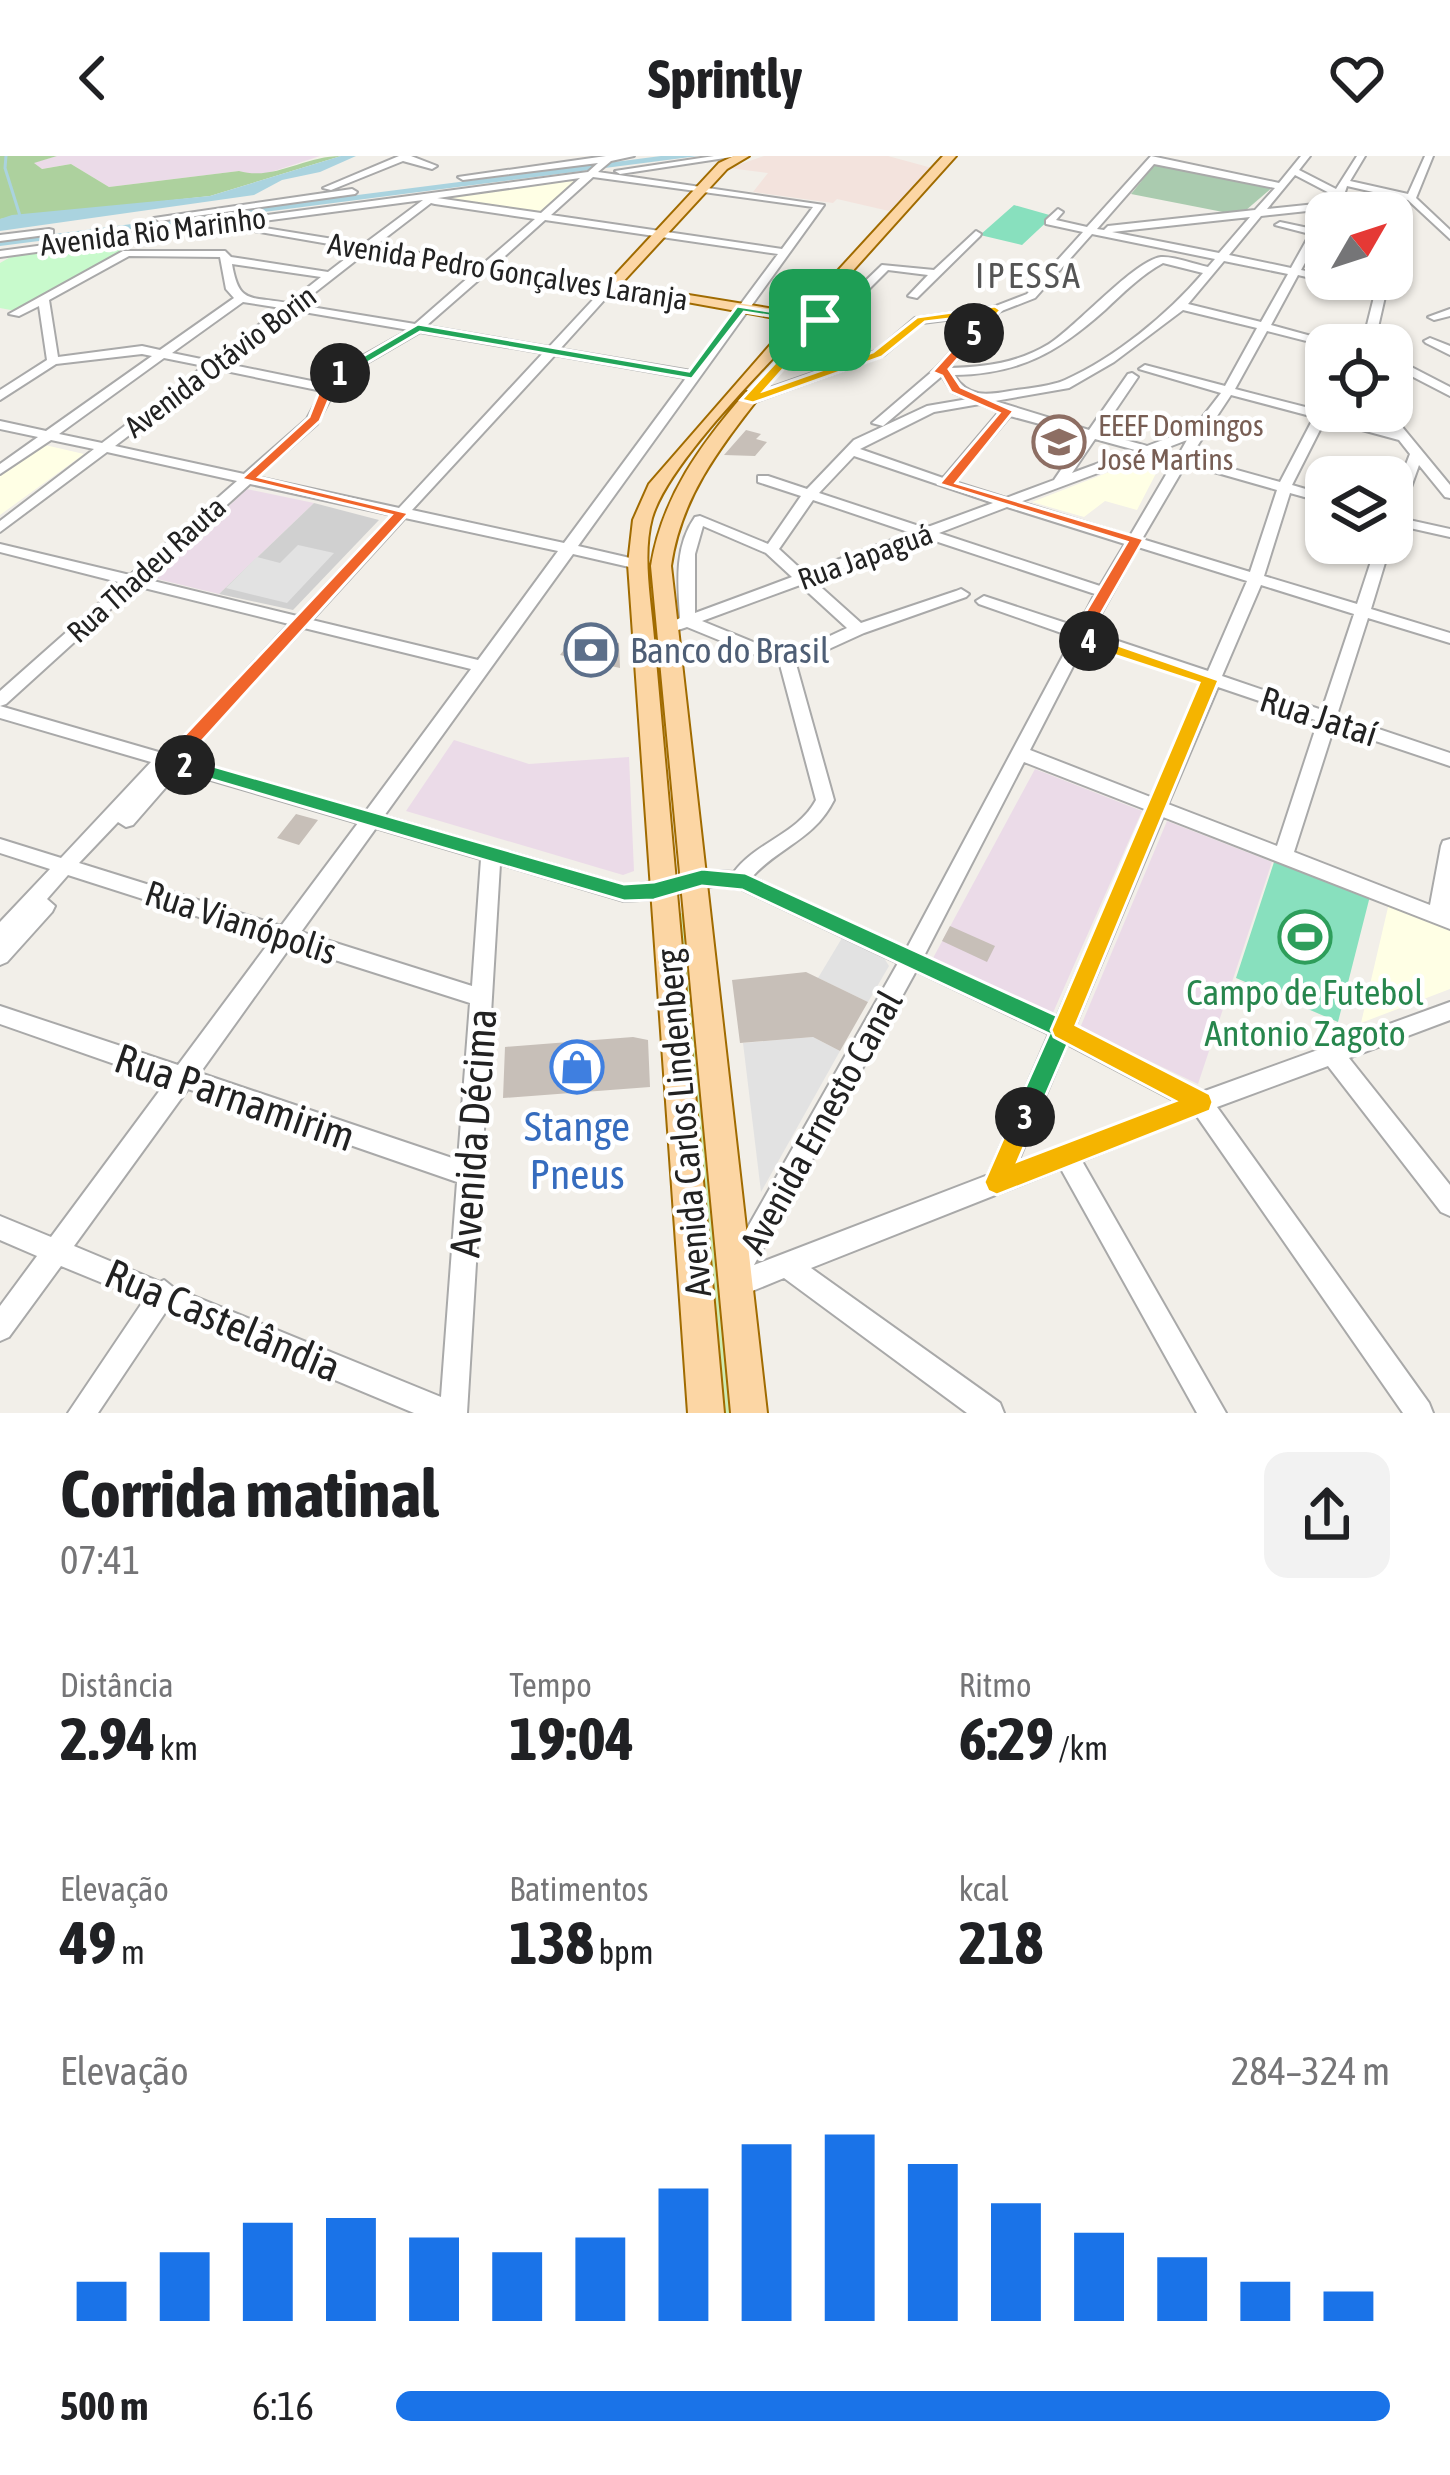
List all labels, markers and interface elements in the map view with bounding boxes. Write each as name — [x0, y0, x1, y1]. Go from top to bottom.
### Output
icon: back — [60, 45, 126, 111]
icon: heart — [1324, 45, 1390, 111]
text: Sprintly — [648, 48, 802, 109]
north arrow — [1305, 192, 1413, 300]
map controls — [1305, 192, 1413, 564]
street label: Avenida Rio Marinho — [38, 200, 268, 262]
street label: Avenida Pedro Gonçalves Laranja — [326, 226, 690, 316]
district label: IPESSA — [975, 254, 1083, 296]
pin — [769, 269, 871, 371]
street label: Avenida Otávio Borin — [118, 278, 322, 444]
icon: arrive — [787, 287, 853, 353]
pin: 5 — [944, 303, 1004, 363]
text: 5 — [966, 314, 982, 352]
button: locate — [1305, 324, 1413, 432]
pin: 1 — [310, 343, 370, 403]
text: 1 — [332, 354, 348, 392]
place label: EEEF Domingos José Martins — [1098, 408, 1263, 476]
school or university icon: EEEF Domingos José Martins — [1031, 414, 1087, 470]
button: layers — [1305, 456, 1413, 564]
street label: Rua Thadeu Rauta — [60, 489, 232, 649]
street label: Rua Japaguá — [793, 516, 937, 596]
pin: 4 — [1059, 611, 1119, 671]
bank icon: Banco do Brasil — [563, 622, 619, 678]
text: 4 — [1081, 622, 1097, 660]
place label: Banco do Brasil — [630, 629, 830, 671]
street label: Rua Jataí — [1255, 677, 1383, 755]
pin: 2 — [155, 735, 215, 795]
text: 2 — [177, 746, 193, 784]
street label: Rua Vianópolis — [140, 871, 342, 973]
sports icon: Campo de Futebol Antonio Zagoto — [1277, 909, 1333, 965]
street label: Avenida Carlos Lindenberg — [647, 947, 719, 1299]
place label: Campo de Futebol Antonio Zagoto — [1186, 971, 1424, 1054]
street label: Avenida Ernesto Canal — [731, 983, 911, 1261]
street label: Avenida Décima — [440, 1007, 506, 1259]
street label: Rua Parnamirim — [109, 1034, 361, 1160]
shop icon: Stange Pneus — [549, 1039, 605, 1095]
pin: 3 — [995, 1087, 1055, 1147]
text: 3 — [1017, 1098, 1033, 1136]
place label: Stange Pneus — [524, 1102, 630, 1198]
street label: Rua Castelândia — [98, 1249, 348, 1391]
button: share — [1264, 1452, 1390, 1578]
text: Corrida matinal — [60, 1455, 438, 1531]
text: 07:41 — [60, 1538, 140, 1582]
text: Distância — [60, 1666, 174, 1704]
text: Tempo — [509, 1666, 592, 1704]
text: Ritmo — [959, 1666, 1032, 1704]
text: 2.94 — [60, 1704, 155, 1773]
text: 19:04 — [509, 1704, 634, 1773]
text: 6:29 — [959, 1704, 1054, 1773]
text: km — [155, 1729, 198, 1767]
text: /km — [1054, 1729, 1108, 1767]
text: Elevação — [60, 1870, 169, 1908]
text: Batimentos — [509, 1870, 649, 1908]
text: kcal — [959, 1870, 1009, 1908]
text: 49 — [60, 1908, 116, 1977]
text: 138 — [509, 1908, 594, 1977]
text: 218 — [959, 1908, 1043, 1977]
text: m — [116, 1933, 145, 1971]
text: bpm — [594, 1933, 654, 1971]
text: Elevação — [60, 2049, 189, 2093]
text: 284–324 m — [1231, 2049, 1390, 2093]
text: 500 m — [60, 2384, 148, 2428]
text: 6:16 — [252, 2384, 314, 2428]

